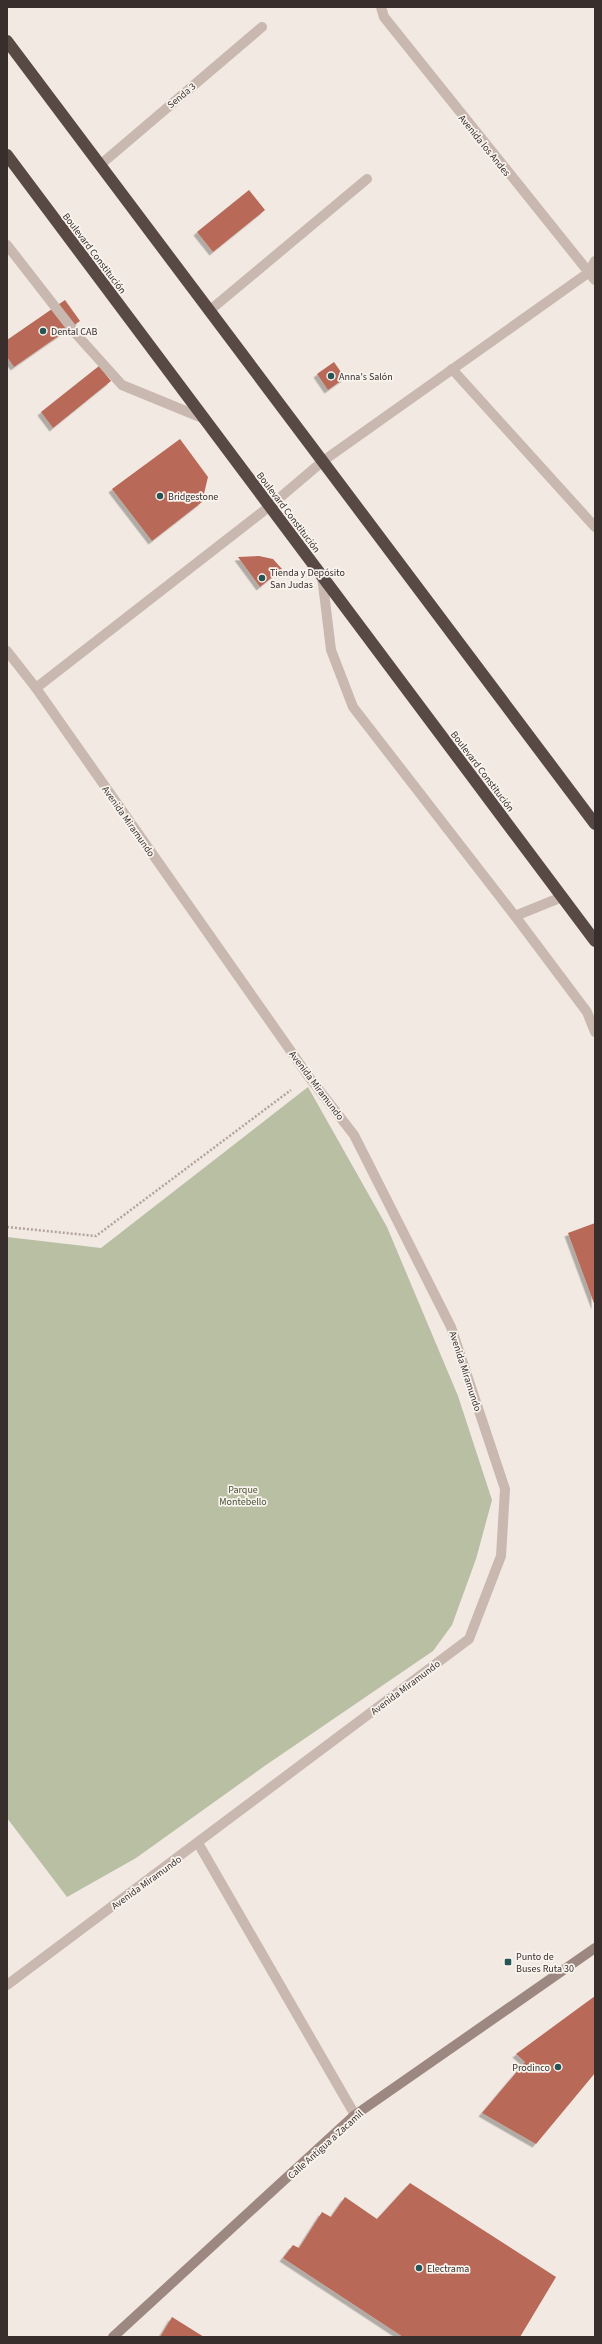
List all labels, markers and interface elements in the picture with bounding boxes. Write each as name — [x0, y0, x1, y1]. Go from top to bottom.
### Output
street label: Senda 3 — [164, 80, 199, 112]
street label: Avenida los Andes — [455, 112, 513, 179]
street label: Boulevard Constitución — [59, 210, 129, 297]
place label: Dental CAB — [51, 325, 97, 339]
marker: Dental CAB — [38, 326, 48, 336]
place label: Anna's Salón — [339, 370, 393, 384]
marker: Anna's Salón — [326, 371, 336, 381]
street label: Boulevard Constitución — [253, 469, 323, 556]
place label: Bridgestone — [168, 490, 218, 504]
marker: Bridgestone — [155, 491, 165, 501]
place label: Tienda y Depósito San Judas — [270, 566, 345, 592]
marker: Tienda y Depósito San Judas — [257, 573, 267, 583]
street label: Boulevard Constitución — [447, 728, 517, 815]
street label: Avenida Miramundo — [98, 783, 158, 860]
street label: Avenida Miramundo — [285, 1048, 347, 1123]
street label: Avenida Miramundo — [445, 1329, 485, 1413]
park label: Parque Montebello — [219, 1483, 267, 1509]
street label: Avenida Miramundo — [368, 1657, 443, 1719]
street label: Avenida Miramundo — [109, 1853, 185, 1913]
place label: Punto de Buses Ruta 30 — [516, 1950, 574, 1976]
marker: Punto de Buses Ruta 30 — [503, 1957, 513, 1967]
place label: Prodinco — [512, 2061, 550, 2075]
marker: Prodinco — [553, 2062, 563, 2072]
street label: Calle Antigua a Zacamil — [285, 2107, 367, 2182]
place label: Electrama — [427, 2262, 469, 2276]
marker: Electrama — [414, 2263, 424, 2273]

